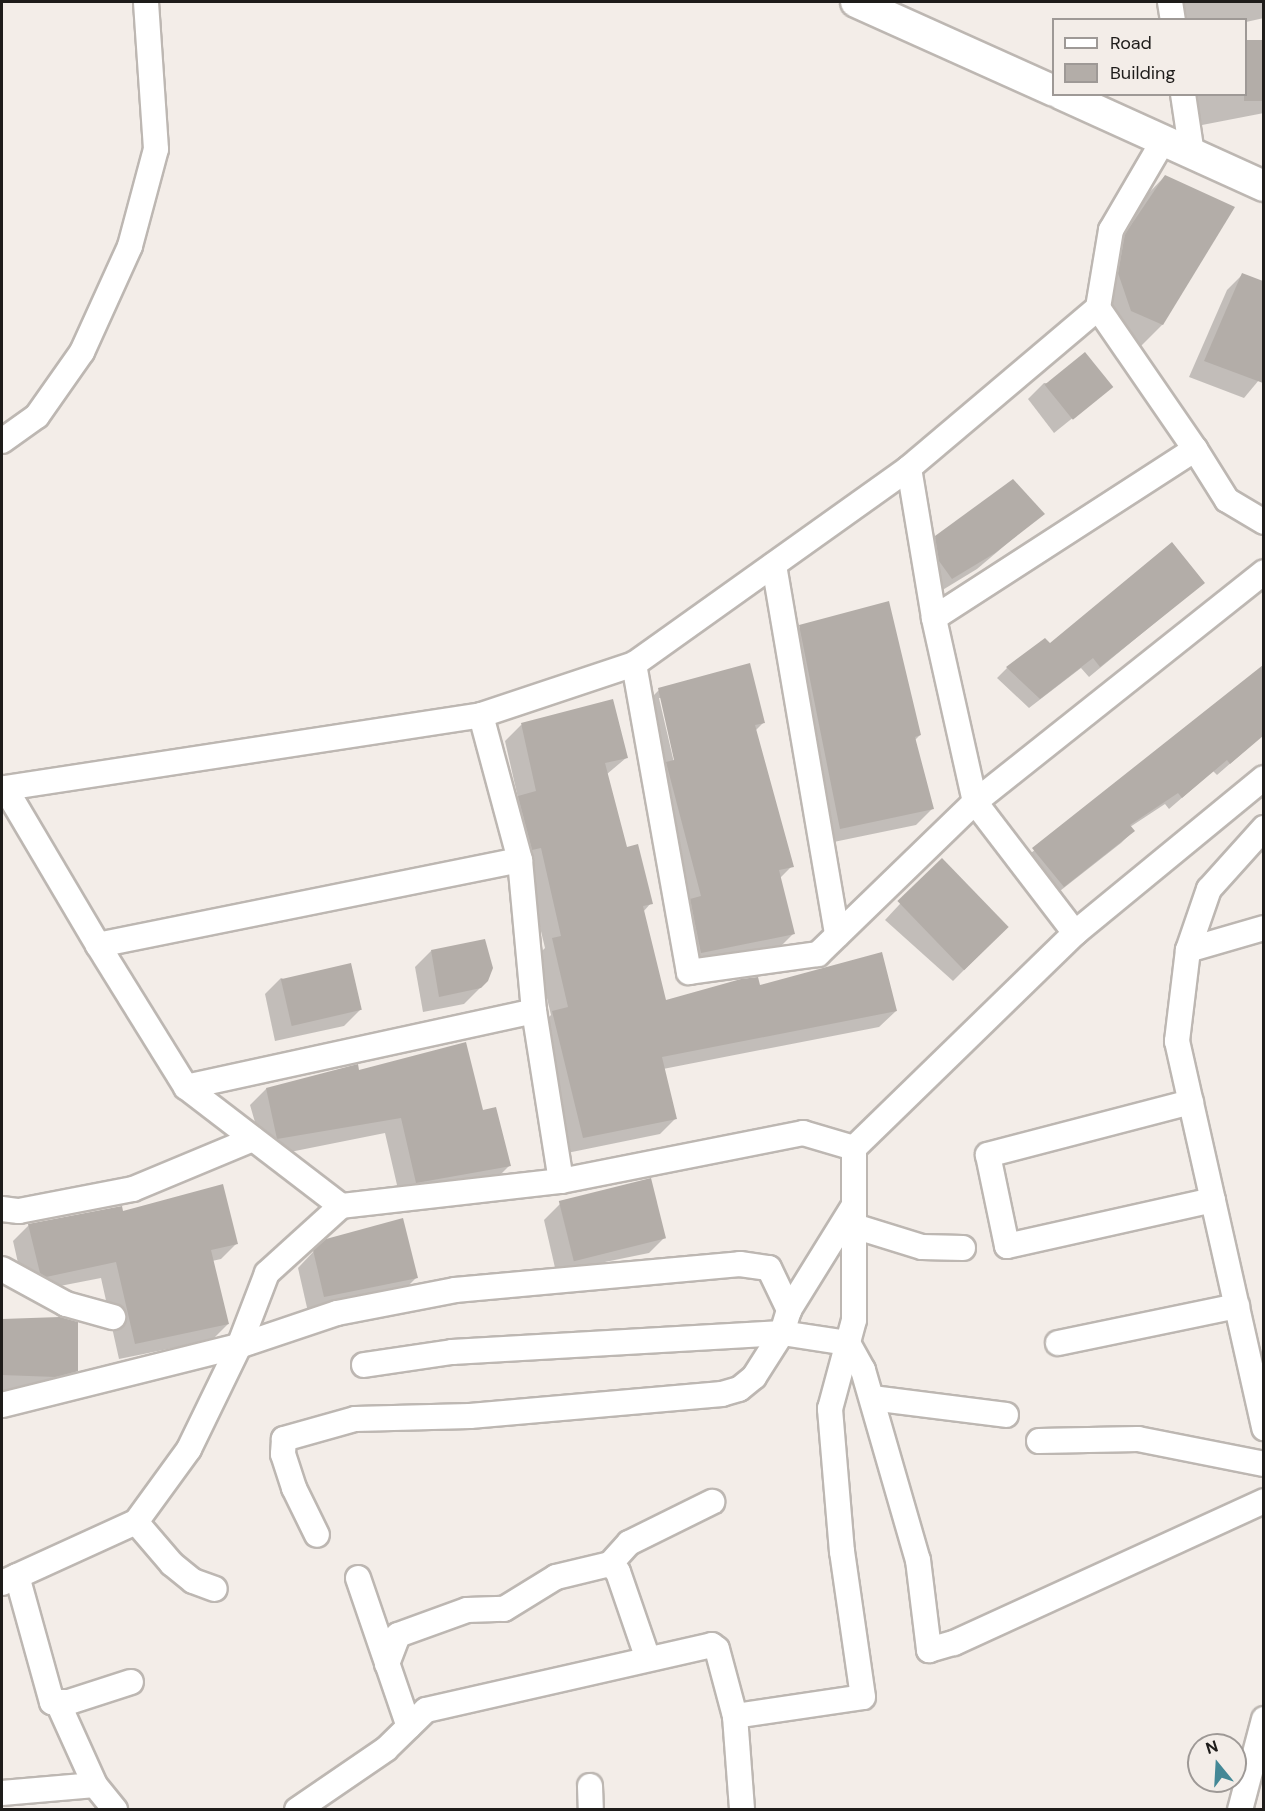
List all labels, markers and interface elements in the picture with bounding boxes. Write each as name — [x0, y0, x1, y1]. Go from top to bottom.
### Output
legend — [1052, 18, 1247, 96]
text: Road — [1110, 31, 1152, 55]
text: Building — [1110, 61, 1175, 85]
north arrow — [1187, 1733, 1247, 1793]
text: N — [1203, 1736, 1221, 1759]

